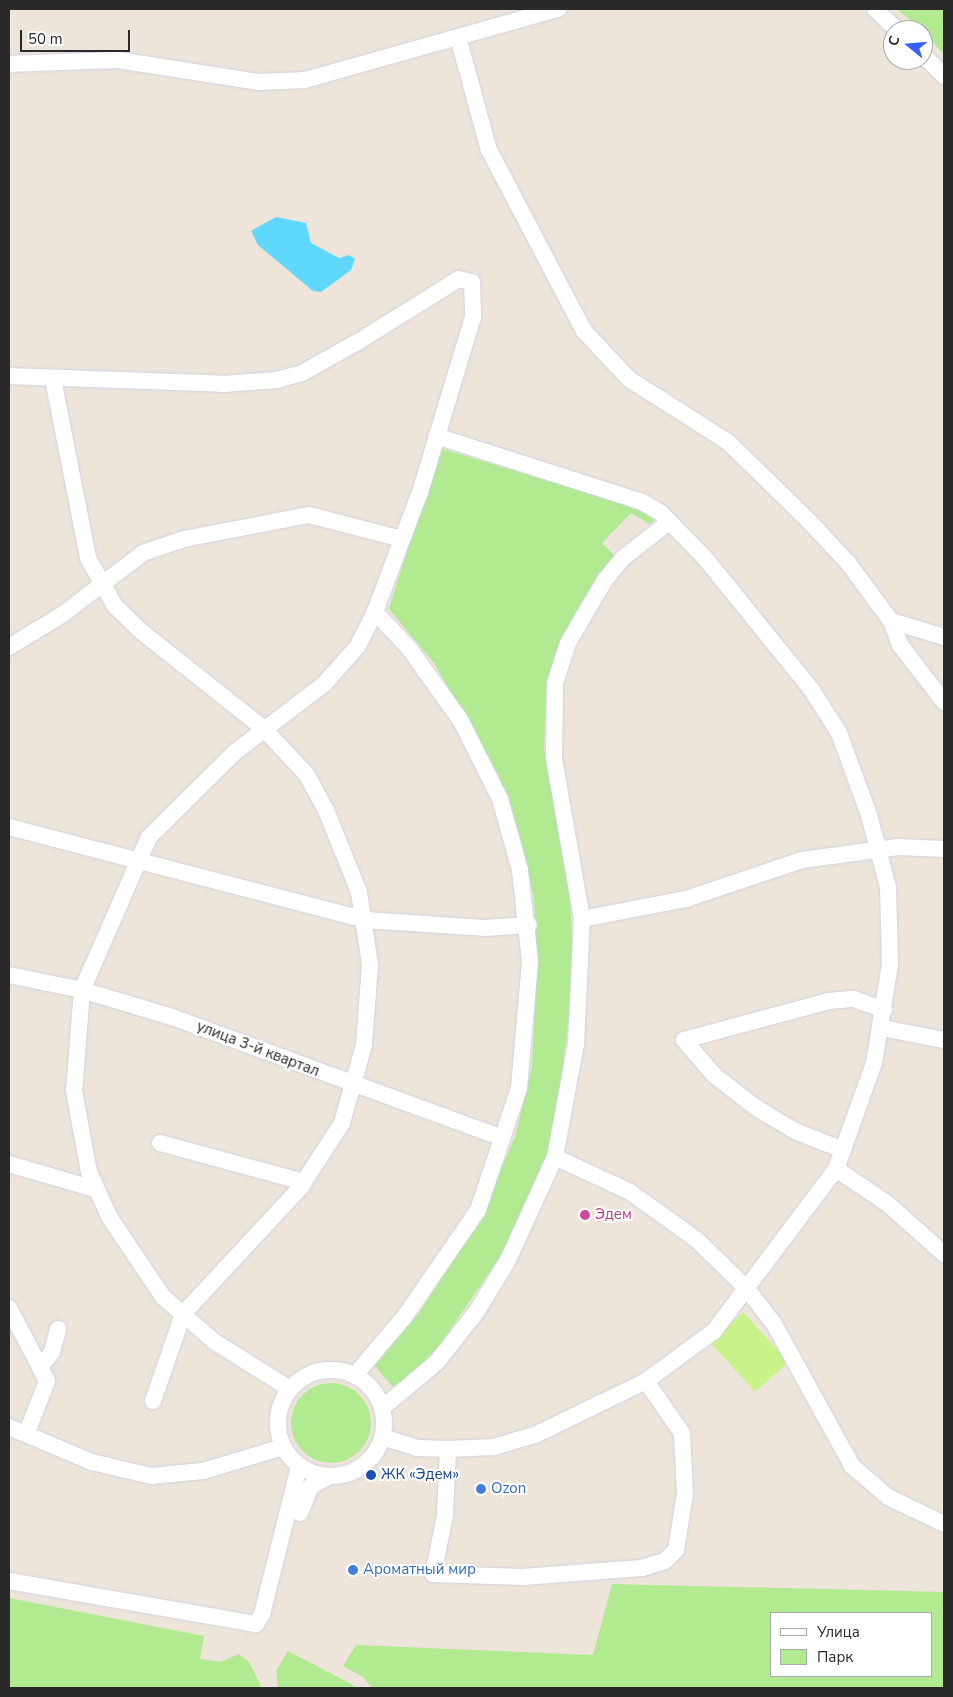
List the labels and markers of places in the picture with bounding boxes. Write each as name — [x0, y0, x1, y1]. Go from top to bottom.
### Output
place label: Эдем — [595, 1206, 632, 1224]
marker: Эдем — [579, 1209, 591, 1221]
place label: ЖК «Эдем» — [381, 1466, 459, 1484]
marker: ЖК «Эдем» — [365, 1469, 377, 1481]
place label: Ozon — [491, 1480, 526, 1498]
marker: Ozon — [475, 1483, 487, 1495]
place label: Ароматный мир — [363, 1561, 476, 1579]
marker: Ароматный мир — [347, 1564, 359, 1576]

